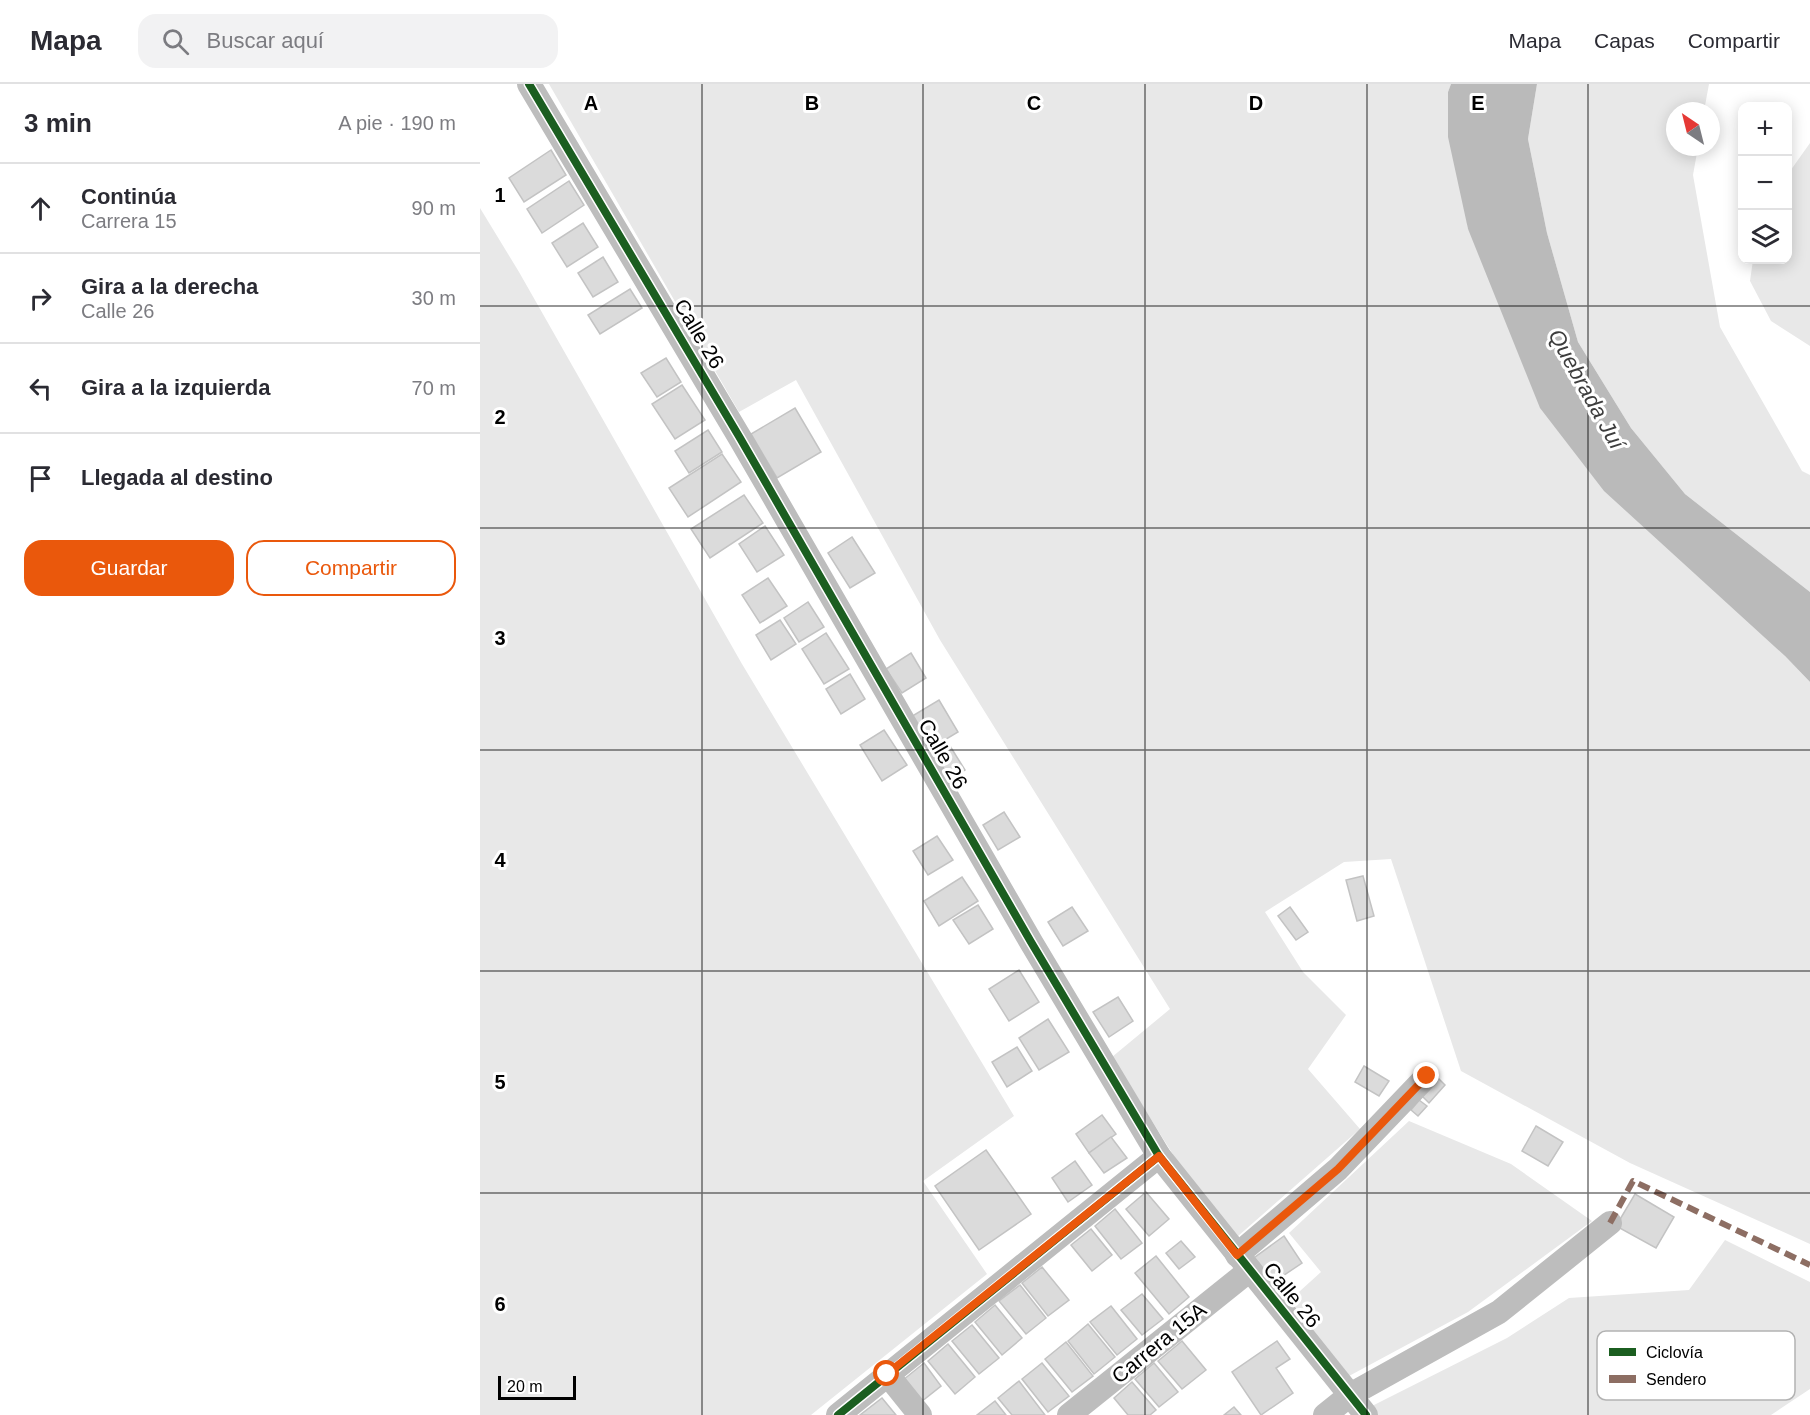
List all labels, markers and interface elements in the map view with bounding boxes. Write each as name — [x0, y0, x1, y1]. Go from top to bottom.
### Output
search box — [138, 14, 558, 68]
text: Mapa — [30, 25, 102, 56]
icon: search — [159, 25, 192, 58]
text: Buscar aquí — [207, 28, 324, 53]
text: Mapa — [1509, 29, 1561, 52]
text: Capas — [1594, 29, 1655, 52]
text: Compartir — [1688, 29, 1780, 52]
text: A — [584, 92, 598, 114]
text: B — [805, 92, 819, 114]
text: C — [1027, 92, 1041, 114]
text: D — [1249, 92, 1263, 114]
text: E — [1471, 92, 1485, 114]
north arrow — [1666, 102, 1720, 156]
map controls — [1738, 102, 1792, 264]
button: + — [1738, 102, 1792, 156]
text: 3 min — [24, 108, 92, 138]
text: A pie · 190 m — [338, 112, 456, 134]
button: − — [1738, 156, 1792, 210]
text: Continúa — [81, 184, 176, 209]
text: 1 — [494, 184, 506, 206]
icon: ahead — [24, 192, 57, 225]
text: 90 m — [412, 197, 456, 219]
text: Carrera 15 — [81, 210, 177, 232]
button: layers — [1738, 210, 1792, 264]
text: Gira a la derecha — [81, 274, 258, 299]
icon: right — [24, 282, 57, 315]
text: 30 m — [412, 287, 456, 309]
street label: Calle 26 — [670, 295, 729, 373]
text: Calle 26 — [81, 300, 154, 322]
water label: Quebrada Juí — [1543, 325, 1631, 455]
icon: left — [24, 372, 57, 405]
text: Gira a la izquierda — [81, 375, 271, 400]
text: 70 m — [412, 377, 456, 399]
text: 2 — [494, 406, 506, 428]
icon: arrive — [24, 462, 57, 495]
text: Llegada al destino — [81, 465, 273, 490]
button: Guardar — [24, 540, 234, 596]
button: Compartir — [246, 540, 456, 596]
text: 3 — [494, 627, 506, 649]
street label: Calle 26 — [914, 715, 973, 793]
text: 4 — [494, 849, 506, 871]
route end — [1413, 1062, 1439, 1088]
text: 5 — [494, 1071, 506, 1093]
street label: Calle 26 — [1259, 1258, 1326, 1332]
text: 6 — [494, 1293, 506, 1315]
street label: Carrera 15A — [1107, 1298, 1210, 1388]
legend — [1597, 1331, 1795, 1400]
text: Ciclovía — [1646, 1344, 1703, 1361]
route start — [873, 1360, 899, 1386]
text: Sendero — [1646, 1371, 1707, 1388]
scale bar — [498, 1373, 576, 1400]
text: 20 m — [507, 1378, 543, 1395]

